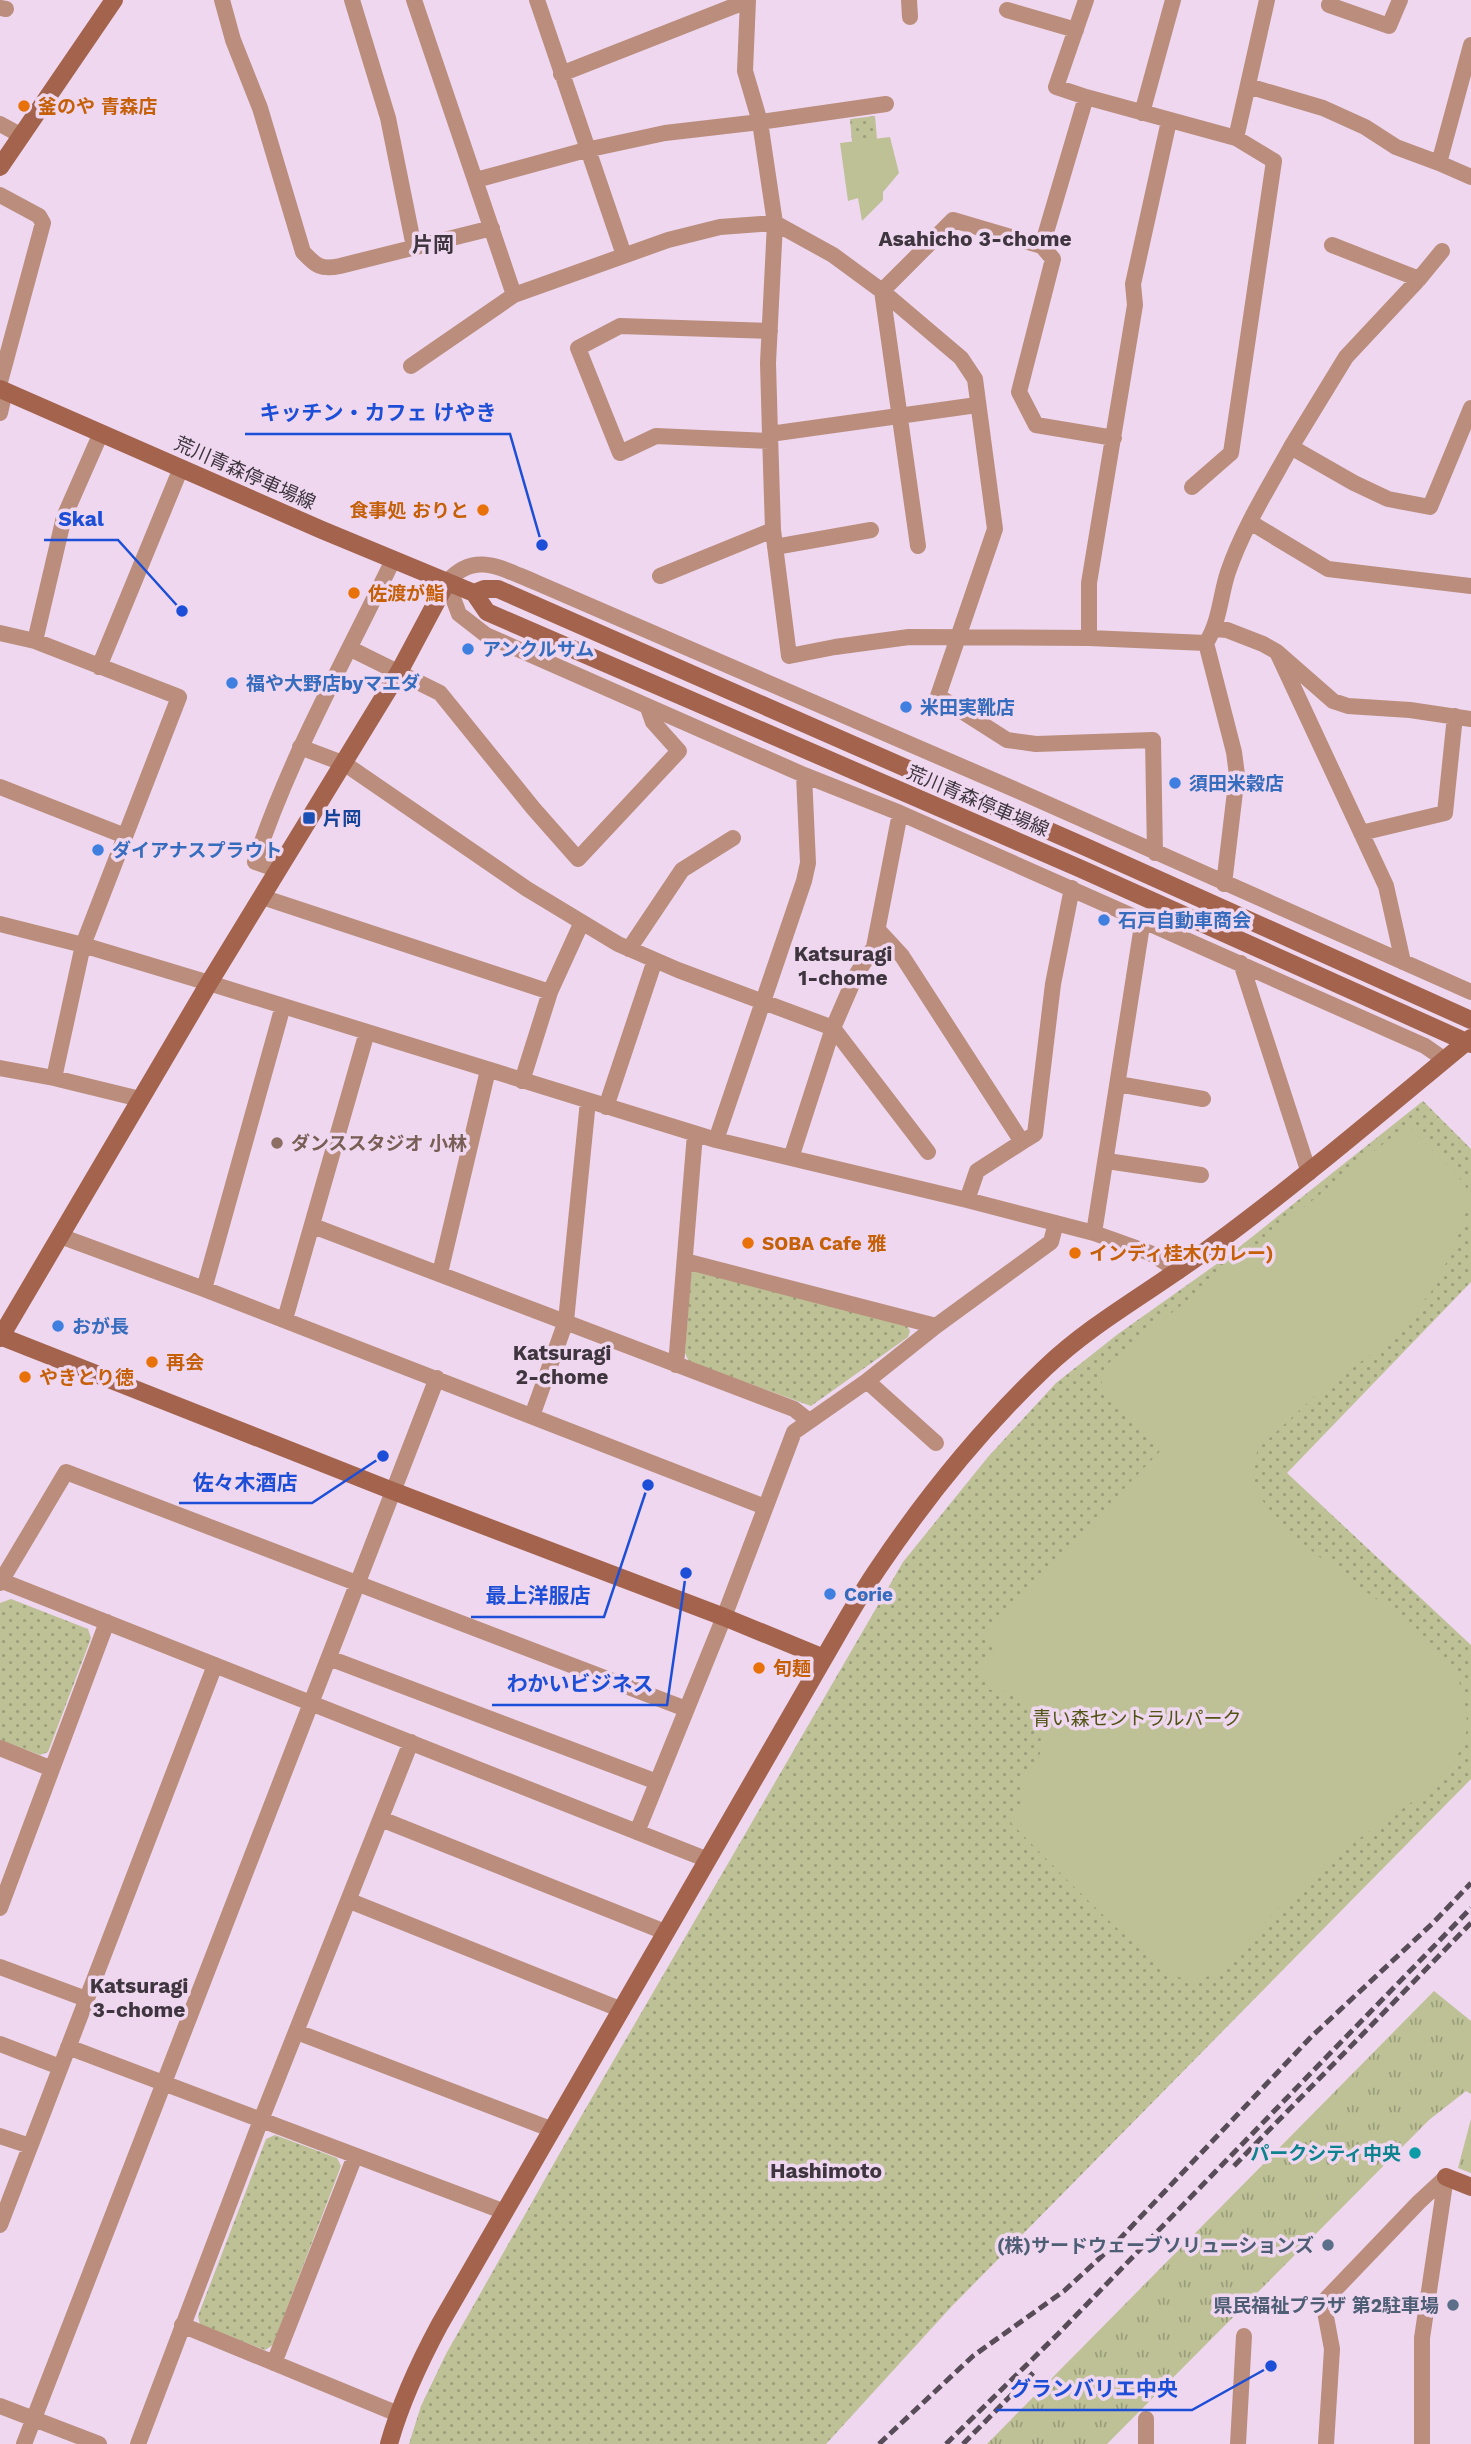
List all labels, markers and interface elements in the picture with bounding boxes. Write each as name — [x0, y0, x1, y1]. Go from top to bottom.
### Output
place label: 釜のや 青森店 — [38, 95, 157, 118]
marker: 釜のや 青森店 — [16, 98, 32, 114]
district label: Asahicho 3-chome — [878, 226, 1072, 251]
district label: 片岡 — [412, 232, 454, 257]
callout: キッチン・カフェ けやき — [245, 392, 510, 434]
text: キッチン・カフェ けやき — [259, 400, 497, 425]
street label: 荒川青森停車場線 — [171, 432, 319, 514]
callout: Skal — [44, 498, 118, 540]
place label: 食事処 おりと — [350, 499, 469, 522]
marker: 食事処 おりと — [475, 502, 491, 518]
text: Skal — [58, 506, 104, 531]
place label: 佐渡が鮨 — [368, 582, 444, 605]
marker: 佐渡が鮨 — [346, 585, 362, 601]
place label: アンクルサム — [482, 638, 594, 661]
marker: アンクルサム — [460, 641, 476, 657]
place label: 福や大野店byマエダ — [246, 672, 420, 695]
marker: 福や大野店byマエダ — [224, 675, 240, 691]
place label: 米田実靴店 — [920, 696, 1015, 719]
marker: 米田実靴店 — [898, 699, 914, 715]
street label: 荒川青森停車場線 — [904, 761, 1052, 841]
place label: 須田米穀店 — [1189, 772, 1284, 795]
marker: 須田米穀店 — [1167, 775, 1183, 791]
place label: 片岡 — [323, 807, 361, 830]
marker: 片岡 — [301, 810, 317, 826]
place label: ダイアナスプラウト — [112, 839, 283, 862]
marker: ダイアナスプラウト — [90, 842, 106, 858]
place label: 石戸自動車商会 — [1118, 909, 1251, 932]
marker: 石戸自動車商会 — [1096, 912, 1112, 928]
district label: Katsuragi 1-chome — [794, 941, 892, 990]
place label: ダンススタジオ 小林 — [291, 1132, 467, 1155]
marker: ダンススタジオ 小林 — [269, 1135, 285, 1151]
place label: SOBA Cafe 雅 — [762, 1232, 886, 1255]
marker: SOBA Cafe 雅 — [740, 1235, 756, 1251]
place label: インディ桂木(カレー) — [1089, 1242, 1274, 1265]
marker: インディ桂木(カレー) — [1067, 1245, 1083, 1261]
place label: おが長 — [72, 1315, 129, 1338]
marker: おが長 — [50, 1318, 66, 1334]
district label: Katsuragi 2-chome — [513, 1340, 611, 1389]
place label: 再会 — [166, 1351, 204, 1374]
marker: 再会 — [144, 1354, 160, 1370]
place label: やきとり徳 — [39, 1366, 134, 1389]
marker: やきとり徳 — [17, 1369, 33, 1385]
callout: 佐々木酒店 — [179, 1461, 312, 1503]
text: 佐々木酒店 — [193, 1470, 298, 1495]
callout: 最上洋服店 — [471, 1575, 604, 1617]
text: 最上洋服店 — [486, 1583, 591, 1608]
place label: Corie — [844, 1583, 893, 1606]
marker: Corie — [822, 1586, 838, 1602]
place label: 旬麺 — [773, 1657, 811, 1680]
marker: 旬麺 — [751, 1660, 767, 1676]
callout: わかいビジネス — [492, 1663, 667, 1705]
text: わかいビジネス — [507, 1671, 654, 1696]
park label: 青い森セントラルパーク — [1032, 1707, 1242, 1730]
district label: Katsuragi 3-chome — [90, 1973, 188, 2022]
place label: パークシティ中央 — [1250, 2142, 1401, 2165]
marker: パークシティ中央 — [1407, 2145, 1423, 2161]
district label: Hashimoto — [770, 2158, 882, 2183]
place label: (株)サードウェーブソリューションズ — [997, 2234, 1314, 2257]
marker: (株)サードウェーブソリューションズ — [1320, 2237, 1336, 2253]
place label: 県民福祉プラザ 第2駐車場 — [1213, 2294, 1439, 2317]
marker: 県民福祉プラザ 第2駐車場 — [1445, 2297, 1461, 2313]
callout: グランバリエ中央 — [996, 2368, 1192, 2410]
text: グランバリエ中央 — [1010, 2376, 1178, 2401]

